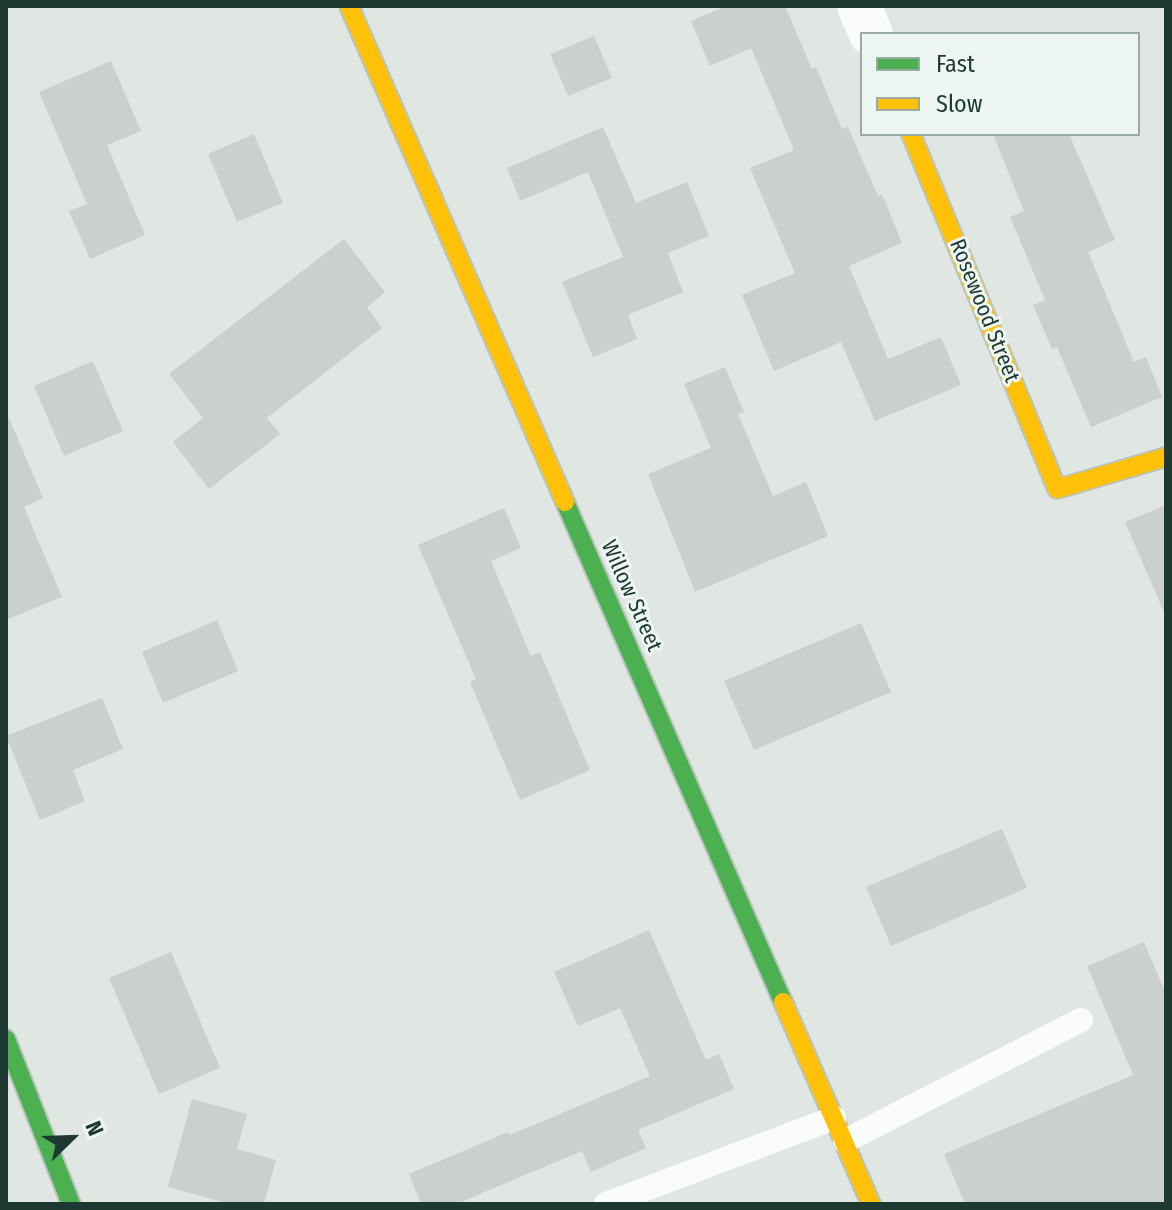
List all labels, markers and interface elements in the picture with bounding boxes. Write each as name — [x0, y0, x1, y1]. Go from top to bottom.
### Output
legend — [860, 32, 1140, 136]
text: Fast — [936, 50, 975, 78]
text: Slow — [936, 90, 982, 118]
street label: Rosewood Street — [943, 236, 1025, 386]
street label: Willow Street — [595, 536, 667, 656]
north arrow — [32, 1098, 112, 1178]
text: N — [80, 1117, 110, 1140]

